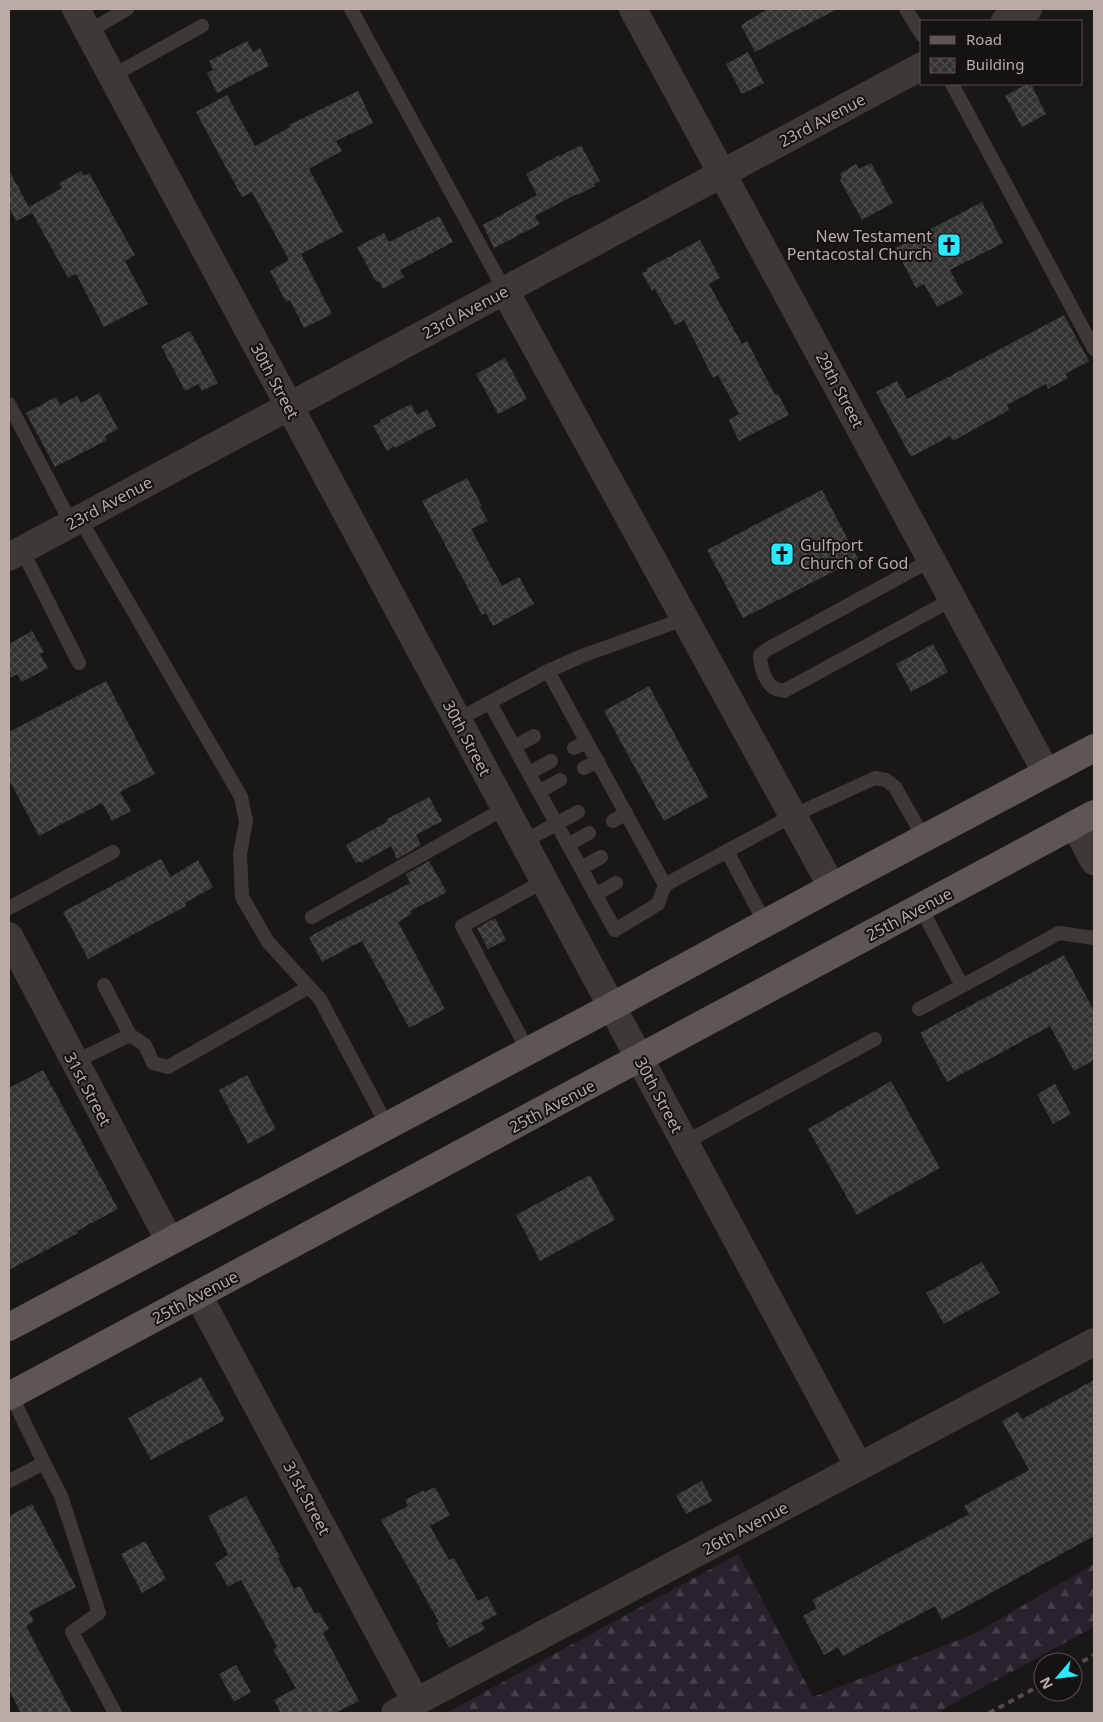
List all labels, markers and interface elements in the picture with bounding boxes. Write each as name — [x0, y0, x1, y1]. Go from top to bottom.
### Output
legend — [920, 20, 1083, 85]
text: Road — [966, 29, 1002, 49]
text: Building — [966, 54, 1024, 74]
street label: 23rd Avenue — [775, 88, 869, 152]
place label: New Testament Pentacostal Church — [787, 225, 932, 265]
church icon: New Testament Pentacostal Church — [936, 232, 962, 258]
street label: 23rd Avenue — [418, 280, 512, 344]
street label: 30th Street — [246, 339, 304, 423]
street label: 29th Street — [811, 348, 869, 432]
street label: 23rd Avenue — [62, 471, 156, 535]
place label: Gulfport Church of God — [800, 534, 908, 574]
church icon: Gulfport Church of God — [769, 541, 795, 567]
street label: 30th Street — [438, 696, 496, 780]
street label: 25th Avenue — [862, 882, 956, 946]
street label: 31st Street — [59, 1048, 117, 1130]
street label: 30th Street — [630, 1053, 688, 1137]
street label: 25th Avenue — [505, 1074, 599, 1138]
street label: 25th Avenue — [148, 1265, 242, 1329]
street label: 31st Street — [278, 1457, 336, 1539]
street label: 26th Avenue — [698, 1496, 792, 1560]
north arrow — [1033, 1652, 1083, 1702]
text: N — [1035, 1674, 1057, 1693]

